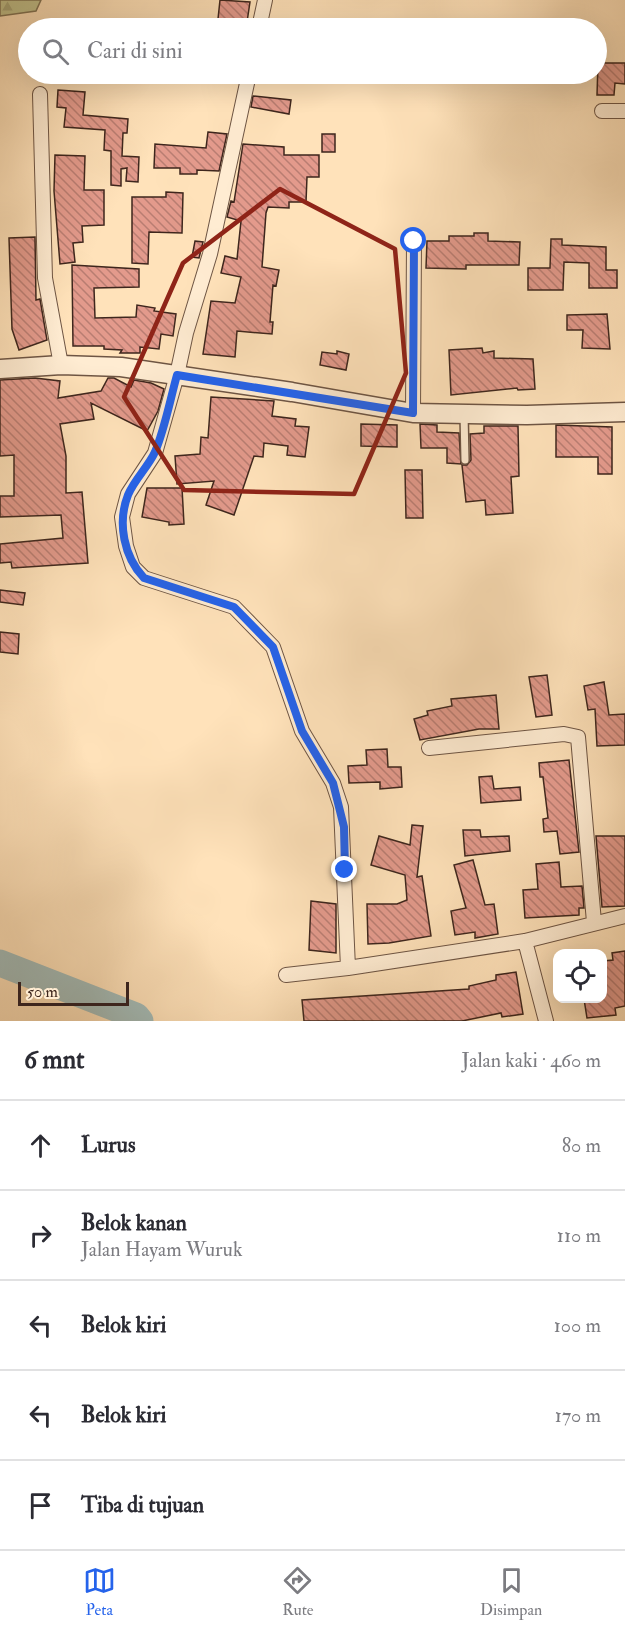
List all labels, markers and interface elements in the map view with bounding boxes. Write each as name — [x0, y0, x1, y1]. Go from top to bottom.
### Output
search box — [18, 18, 607, 84]
icon: search — [39, 35, 72, 68]
text: Cari di sini — [87, 37, 183, 65]
route start — [400, 227, 426, 253]
route end — [331, 856, 357, 882]
map controls — [553, 949, 607, 1003]
button: locate — [553, 949, 607, 1003]
scale bar — [18, 979, 129, 1007]
text: 50 m — [27, 982, 58, 1002]
text: 6 mnt — [24, 1044, 84, 1076]
text: Jalan kaki · 460 m — [462, 1048, 601, 1073]
icon: ahead — [24, 1129, 57, 1162]
text: Lurus — [81, 1131, 135, 1159]
text: 80 m — [562, 1133, 601, 1158]
text: Belok kanan — [81, 1209, 187, 1237]
icon: right — [24, 1219, 57, 1252]
text: 110 m — [557, 1223, 601, 1248]
text: Jalan Hayam Wuruk — [81, 1237, 243, 1262]
icon: left — [24, 1309, 57, 1342]
text: Belok kiri — [81, 1311, 166, 1339]
text: 100 m — [554, 1313, 601, 1338]
icon: left — [24, 1399, 57, 1432]
text: Belok kiri — [81, 1401, 166, 1429]
text: 170 m — [555, 1403, 601, 1428]
icon: arrive — [24, 1489, 57, 1522]
text: Tiba di tujuan — [81, 1491, 204, 1519]
tab: Peta — [83, 1564, 116, 1620]
tab: Rute — [281, 1564, 314, 1620]
tab: Disimpan — [480, 1564, 542, 1620]

